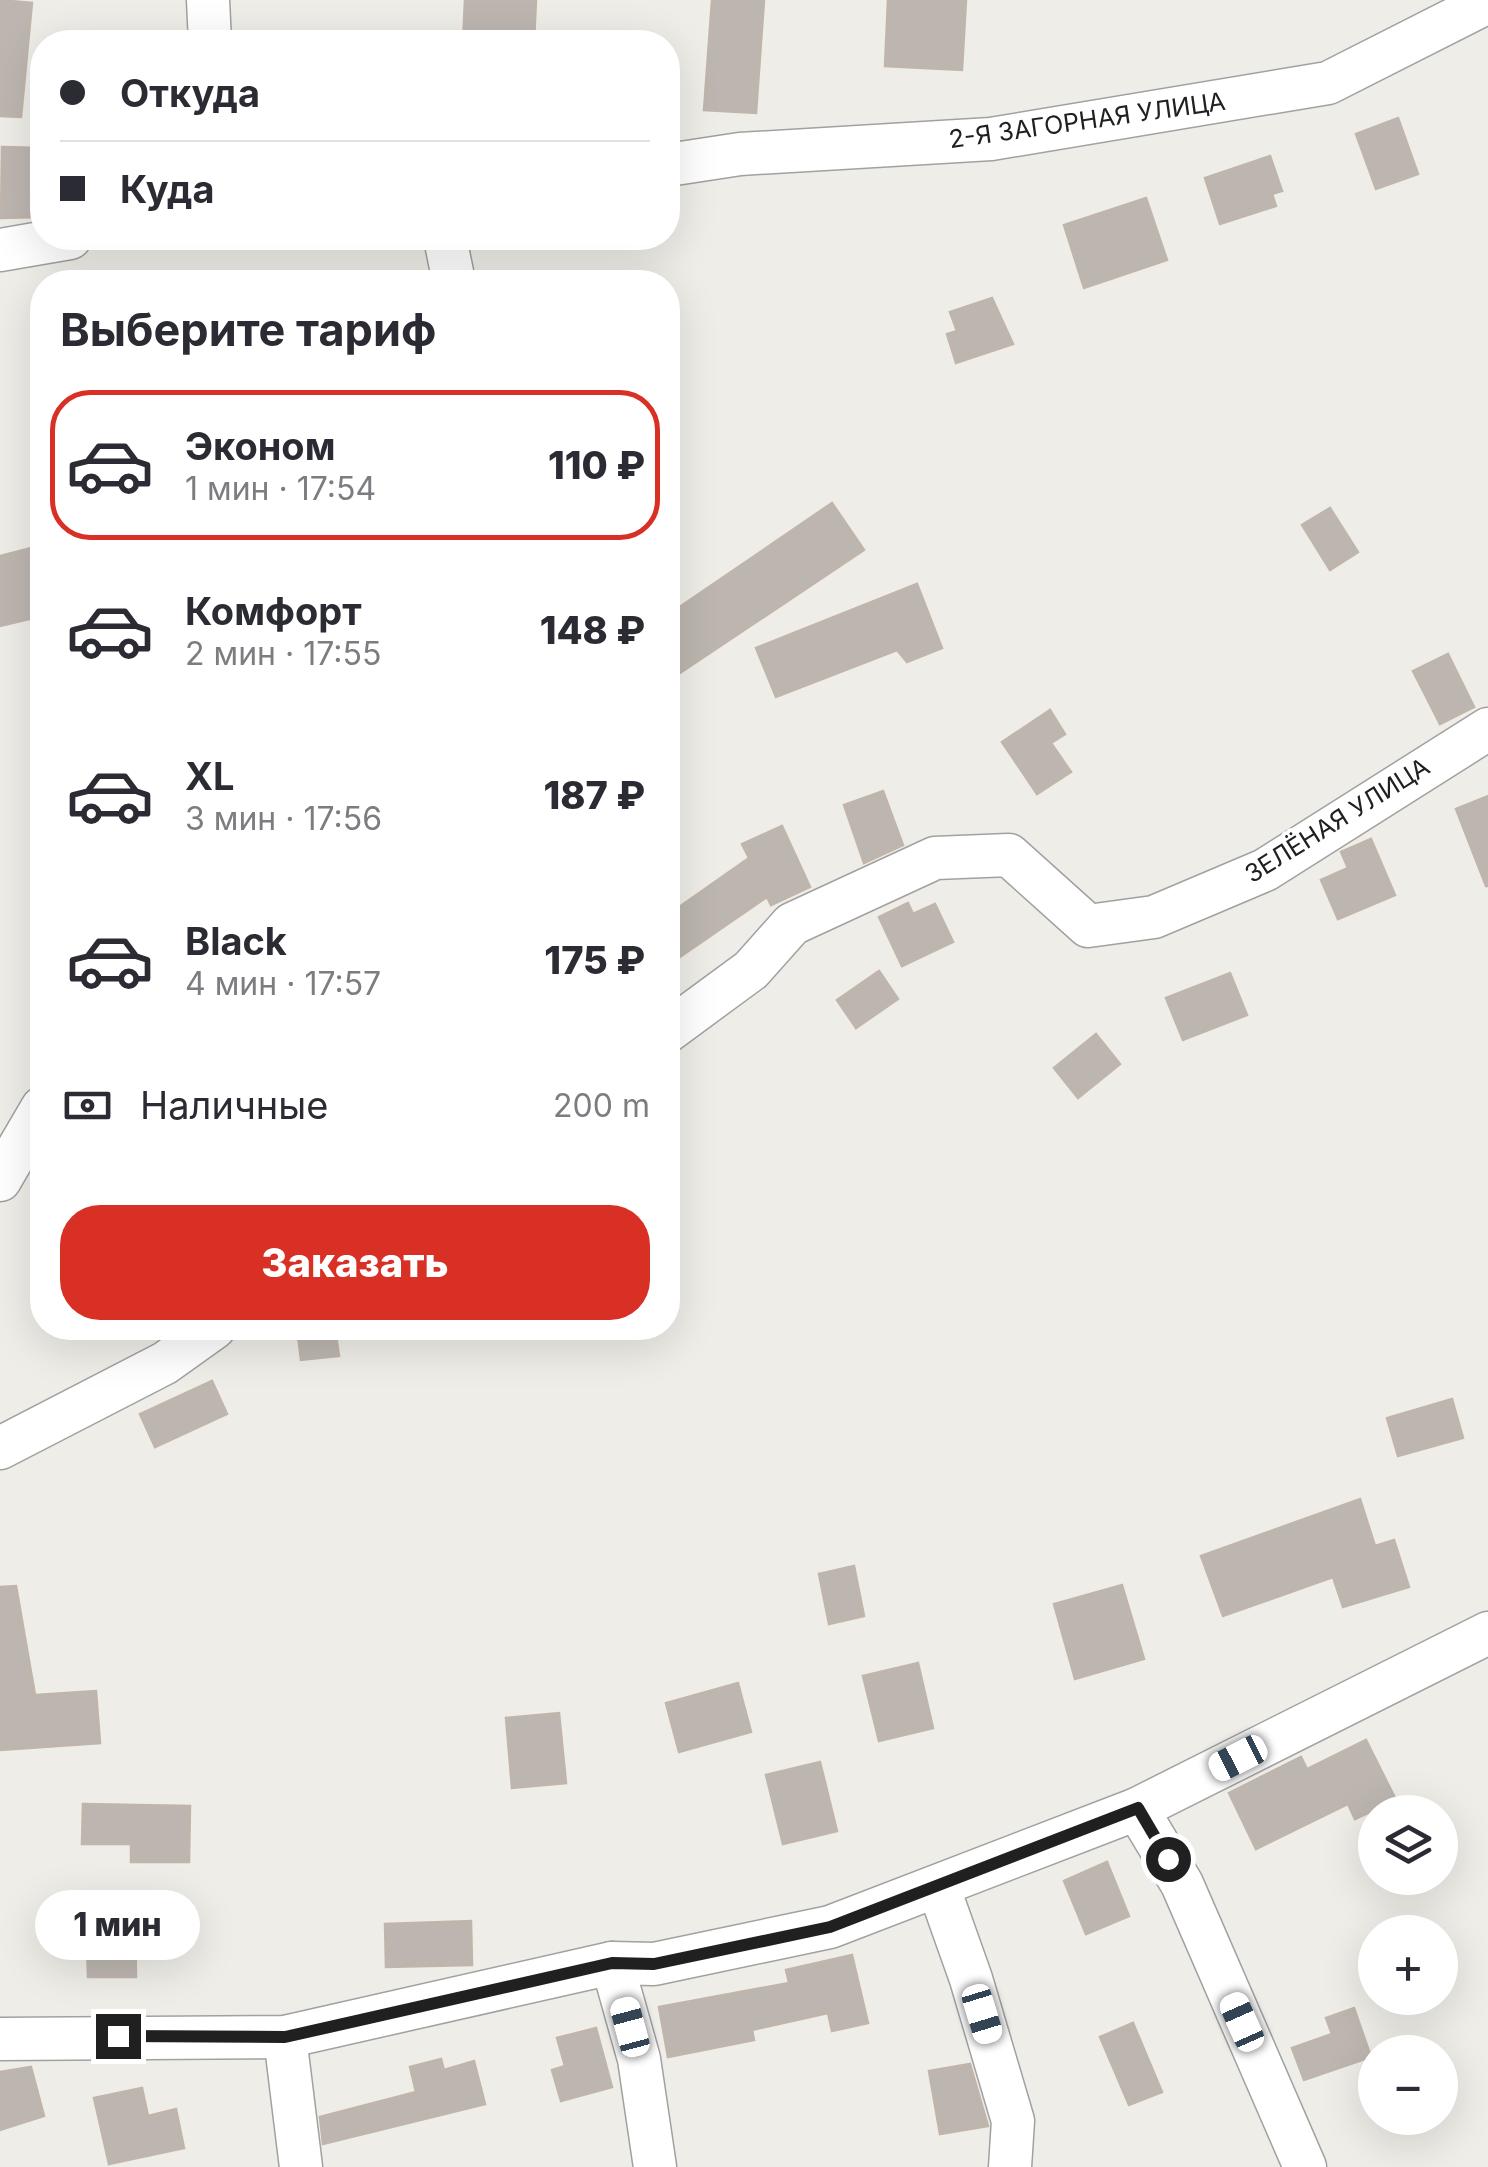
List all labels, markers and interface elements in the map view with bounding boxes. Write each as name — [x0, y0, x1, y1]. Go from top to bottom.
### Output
text: Откуда — [120, 70, 260, 116]
street label: 2-Я ЗАГОРНАЯ УЛИЦА — [947, 86, 1227, 154]
text: Куда — [120, 166, 214, 212]
text: Выберите тариф — [60, 302, 436, 357]
icon: car — [65, 420, 155, 510]
text: Эконом — [185, 423, 336, 469]
text: 110 ₽ — [548, 442, 645, 488]
text: 1 мин · 17:54 — [185, 469, 376, 508]
icon: car — [65, 585, 155, 675]
text: Комфорт — [185, 588, 362, 634]
text: 148 ₽ — [540, 607, 645, 653]
text: 2 мин · 17:55 — [185, 634, 381, 673]
icon: car — [65, 750, 155, 840]
street label: ЗЕЛЁНАЯ УЛИЦА — [1239, 751, 1435, 889]
text: XL — [185, 753, 235, 799]
text: 187 ₽ — [544, 772, 645, 818]
text: 3 мин · 17:56 — [185, 799, 382, 838]
icon: car — [65, 915, 155, 1005]
text: Black — [185, 918, 287, 964]
text: 175 ₽ — [544, 937, 645, 983]
text: 4 мин · 17:57 — [185, 964, 381, 1003]
icon: cash — [60, 1078, 115, 1133]
text: Наличные — [140, 1082, 328, 1128]
text: 200 m — [553, 1086, 650, 1125]
button: Заказать — [60, 1205, 650, 1320]
car — [1204, 1731, 1272, 1785]
map controls — [1358, 1795, 1458, 2135]
button: layers — [1358, 1795, 1458, 1895]
route start — [1146, 1837, 1191, 1882]
callout: 1 мин — [36, 1891, 200, 1961]
text: 1 мин — [73, 1905, 162, 1944]
button: + — [1358, 1915, 1458, 2015]
car — [959, 1981, 1005, 2047]
car — [1216, 1988, 1268, 2056]
car — [608, 1994, 652, 2060]
route end — [96, 2014, 141, 2059]
button: − — [1358, 2035, 1458, 2135]

